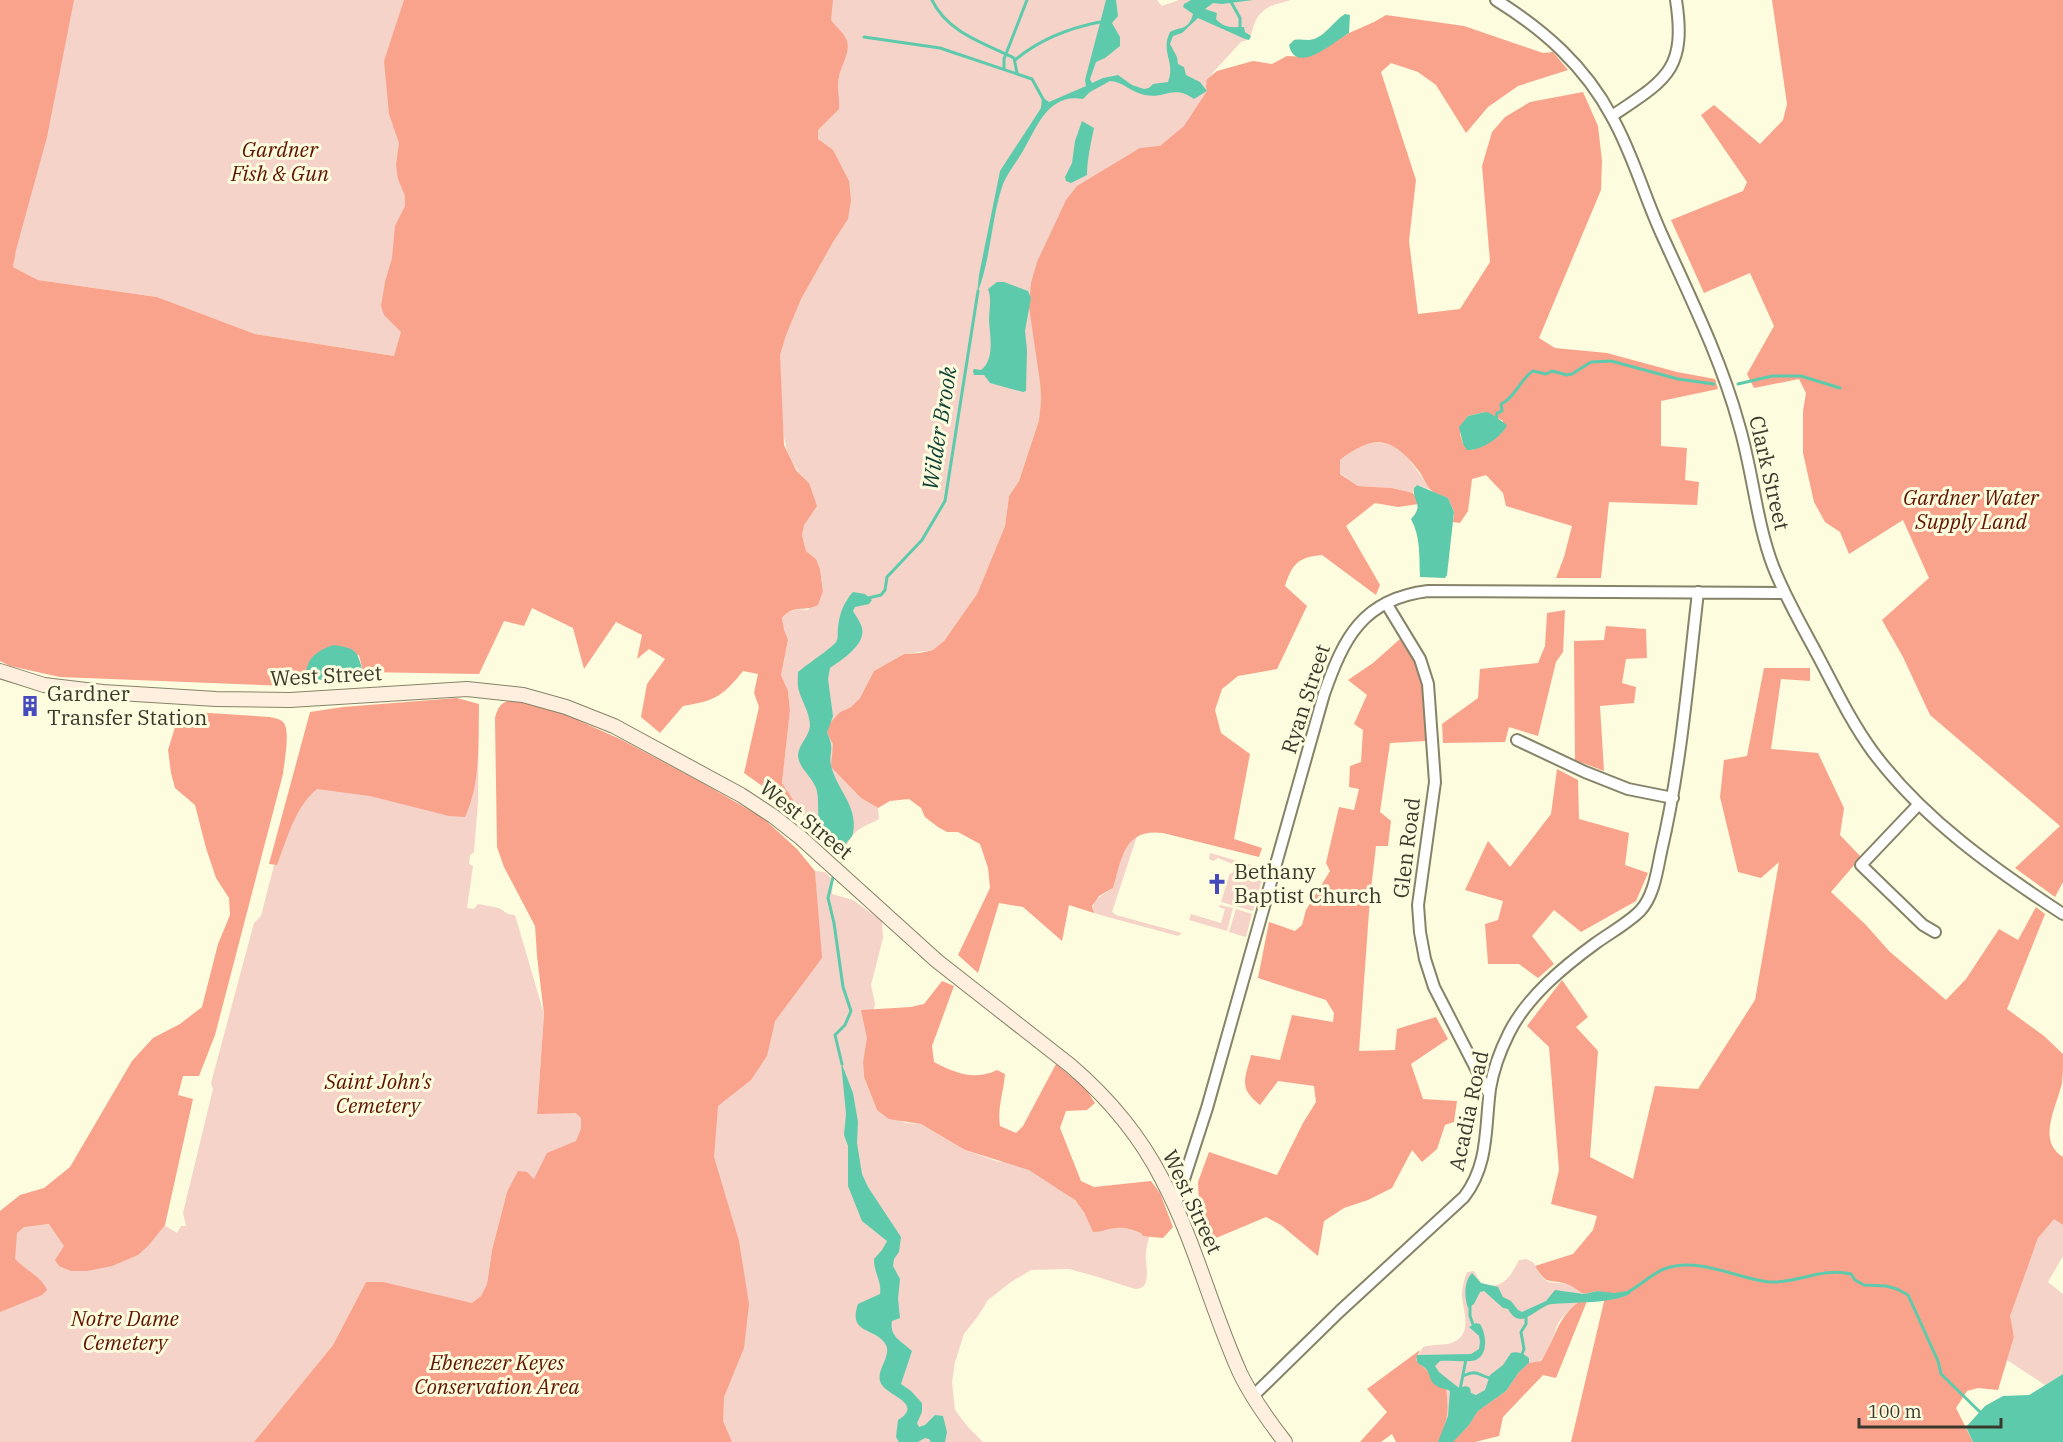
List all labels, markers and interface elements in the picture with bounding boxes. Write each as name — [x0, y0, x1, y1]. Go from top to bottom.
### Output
park label: Gardner Fish & Gun — [230, 135, 329, 187]
water label: Wilder Brook — [914, 364, 963, 492]
street label: Clark Street — [1743, 413, 1797, 533]
park label: Gardner Water Supply Land — [1903, 483, 2040, 535]
street label: Ryan Street — [1274, 640, 1336, 757]
street label: West Street — [269, 658, 383, 692]
place label: Gardner Transfer Station — [47, 679, 208, 731]
building icon: Gardner Transfer Station — [18, 694, 42, 718]
street label: West Street — [754, 773, 859, 865]
street label: Glen Road — [1386, 796, 1426, 900]
place label: Bethany Baptist Church — [1234, 857, 1382, 909]
church icon: Bethany Baptist Church — [1205, 872, 1229, 896]
street label: Acadia Road — [1442, 1048, 1494, 1174]
park label: Saint John's Cemetery — [323, 1067, 432, 1119]
street label: West Street — [1157, 1145, 1229, 1258]
park label: Notre Dame Cemetery — [70, 1304, 180, 1356]
park label: Ebenezer Keyes Conservation Area — [414, 1348, 580, 1400]
scale bar — [1859, 1391, 2002, 1429]
text: 100 m — [1868, 1400, 1922, 1423]

